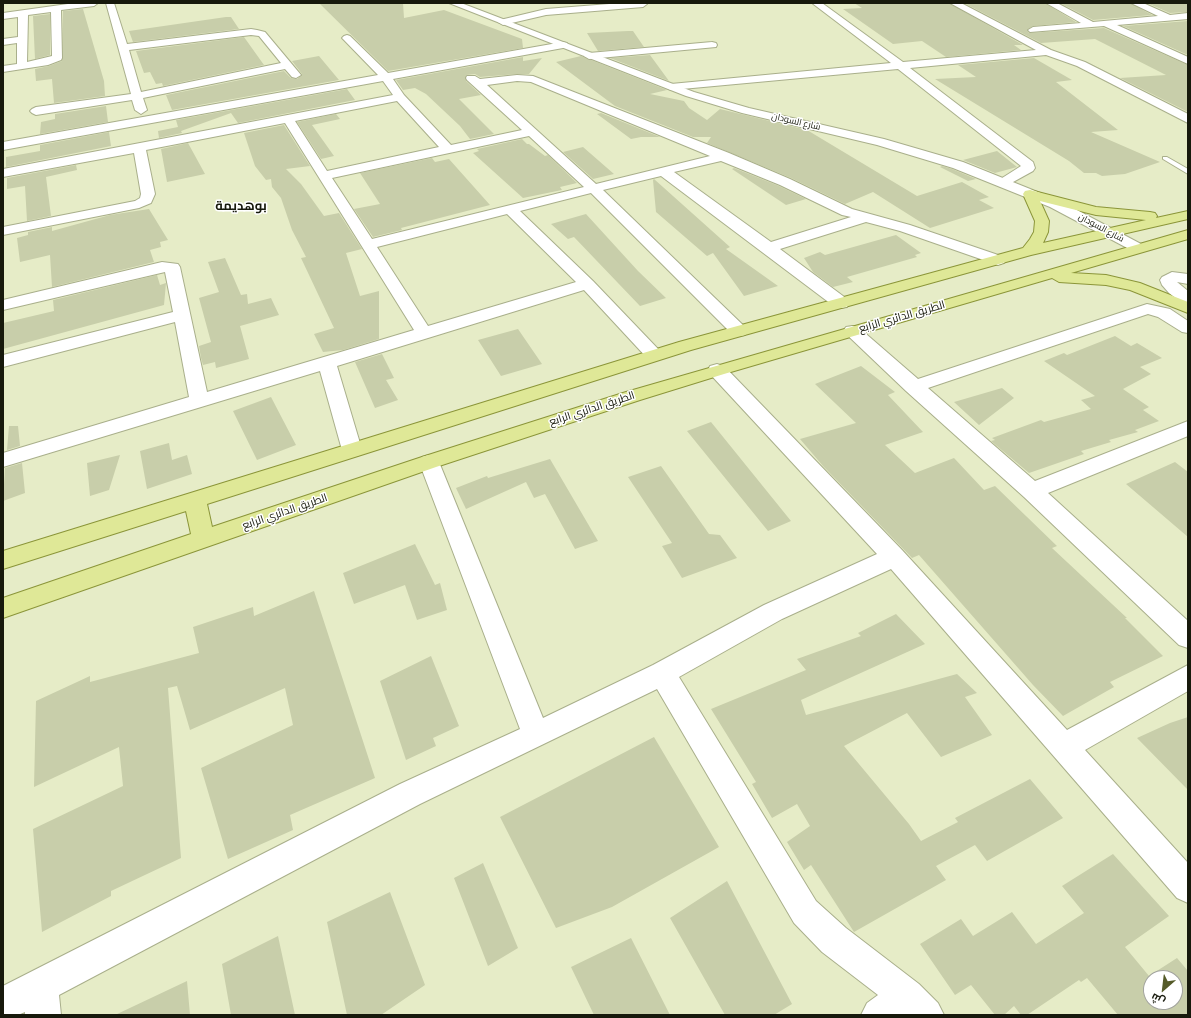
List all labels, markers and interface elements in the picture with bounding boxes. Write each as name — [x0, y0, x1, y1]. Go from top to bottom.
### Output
street label: شارع السودان — [770, 111, 822, 133]
district label: بوهديمة — [215, 199, 267, 215]
street label: شارع السودان — [1076, 211, 1126, 245]
street label: الطريق الدائري الرابع — [857, 298, 947, 336]
street label: الطريق الدائري الرابع — [548, 389, 636, 429]
street label: الطريق الدائري الرابع — [241, 491, 329, 533]
north arrow — [1143, 970, 1183, 1010]
text: ش — [1148, 990, 1167, 1009]

